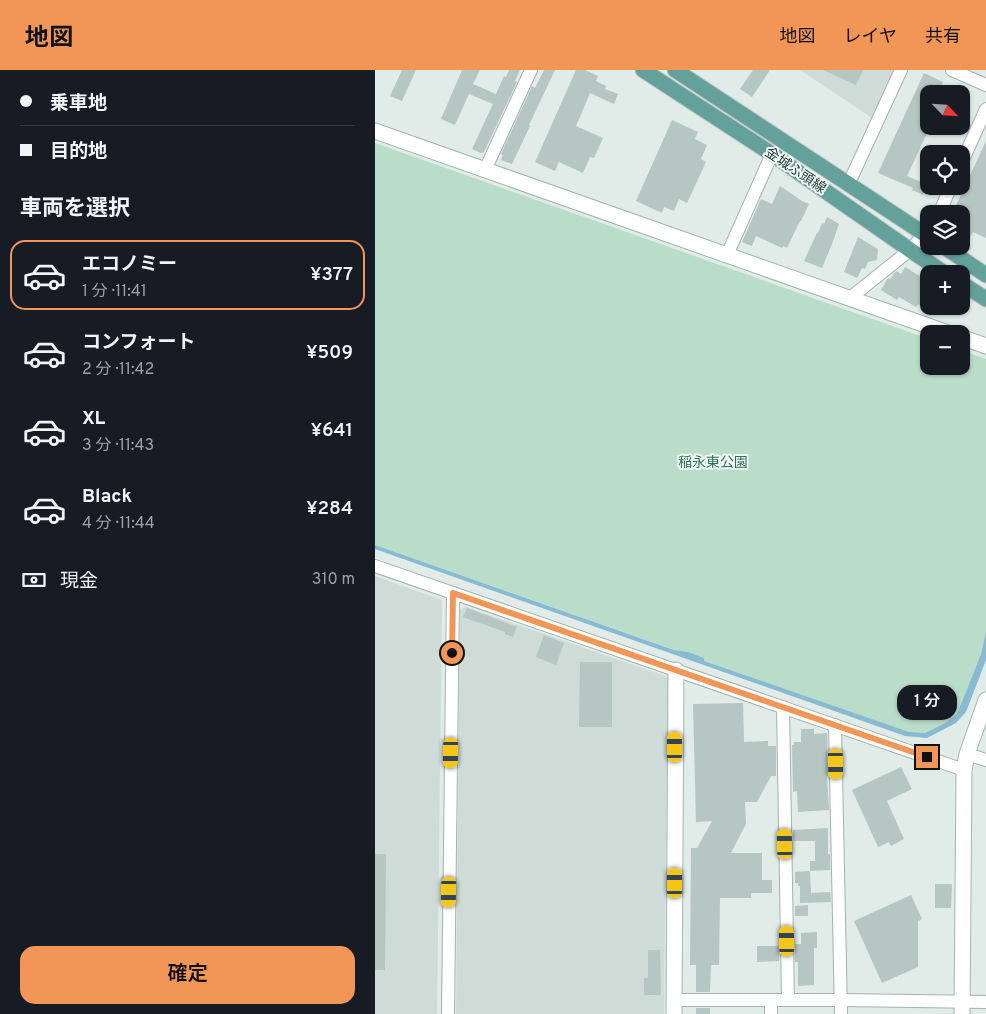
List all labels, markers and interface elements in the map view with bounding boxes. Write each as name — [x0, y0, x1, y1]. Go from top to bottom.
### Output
text: 地図 — [25, 24, 73, 54]
text: 地図 — [780, 26, 816, 49]
text: レイヤ — [844, 26, 897, 49]
text: 共有 — [925, 26, 961, 49]
north arrow — [920, 85, 970, 135]
map controls — [920, 85, 970, 375]
text: 乗車地 — [50, 92, 107, 116]
text: 目的地 — [50, 140, 107, 164]
street label: 金城ふ頭線 — [761, 144, 829, 198]
button: locate — [920, 145, 970, 195]
text: 車両を選択 — [20, 196, 130, 223]
button: layers — [920, 205, 970, 255]
icon: car — [22, 253, 67, 298]
text: エコノミー — [82, 253, 177, 277]
text: ¥377 — [310, 263, 353, 287]
button: + — [920, 265, 970, 315]
text: 1 分 · 11:41 — [82, 282, 147, 302]
button: − — [920, 325, 970, 375]
icon: car — [22, 331, 67, 376]
text: コンフォート — [82, 331, 195, 355]
text: ¥509 — [306, 341, 353, 365]
text: 2 分 · 11:42 — [82, 360, 154, 380]
text: XL — [82, 407, 105, 431]
icon: car — [22, 409, 67, 454]
text: ¥641 — [311, 419, 353, 443]
text: 3 分 · 11:43 — [82, 436, 154, 456]
park label: 稲永東公園 — [678, 455, 748, 472]
text: Black — [82, 485, 132, 509]
icon: car — [22, 487, 67, 532]
text: ¥284 — [306, 497, 353, 521]
text: 4 分 · 11:44 — [82, 514, 155, 534]
icon: cash — [20, 566, 48, 594]
text: 現金 — [60, 570, 98, 594]
text: 310 m — [312, 570, 355, 590]
route start — [441, 642, 463, 664]
callout: 1 分 — [897, 684, 957, 720]
text: 1 分 — [914, 692, 940, 712]
car — [667, 732, 682, 762]
car — [443, 738, 458, 768]
route end — [916, 746, 938, 768]
car — [828, 749, 843, 779]
car — [777, 829, 792, 859]
car — [667, 868, 682, 898]
car — [441, 877, 456, 907]
car — [779, 926, 794, 956]
button: 確定 — [20, 946, 355, 1004]

